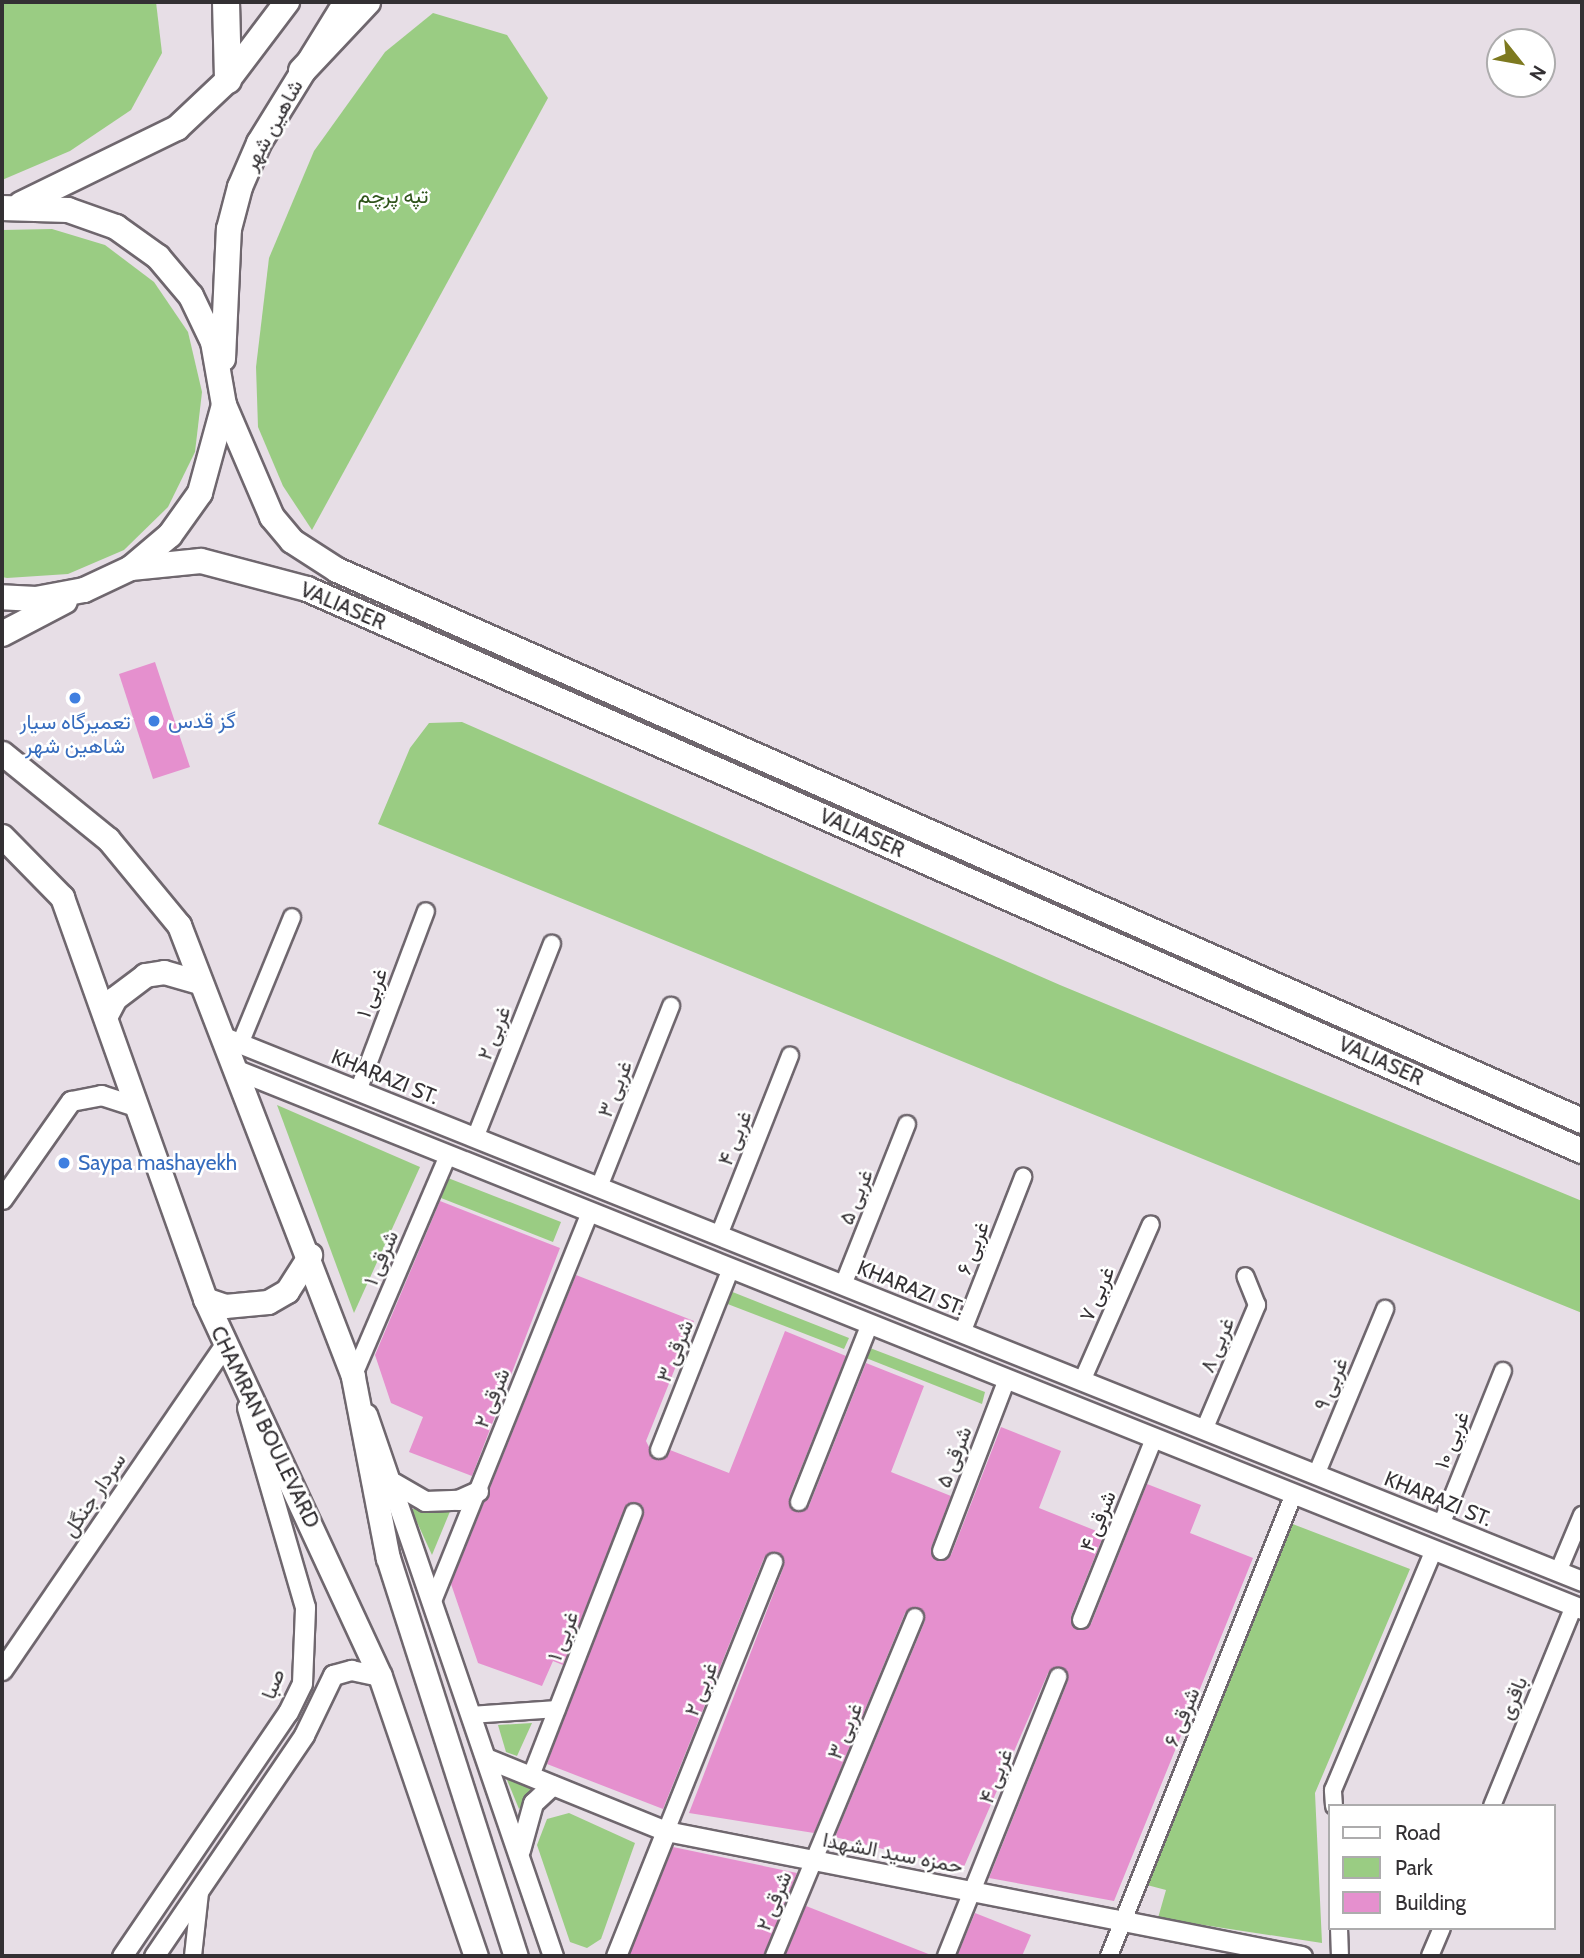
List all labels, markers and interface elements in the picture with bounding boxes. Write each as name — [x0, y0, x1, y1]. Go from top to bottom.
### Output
north arrow — [1486, 28, 1556, 98]
text: N — [1524, 61, 1551, 85]
street label: شاهین شهر — [238, 75, 308, 175]
park label: تپه پرچم — [358, 183, 428, 209]
street label: VALIASER — [297, 577, 389, 635]
marker: تعمیرگاه سیار شاهین شهر — [67, 690, 83, 706]
place label: گز قدس — [168, 708, 236, 734]
place label: تعمیرگاه سیار شاهین شهر — [19, 709, 131, 759]
marker: گز قدس — [146, 713, 162, 729]
street label: VALIASER — [816, 803, 908, 863]
street label: ۱ غربی — [351, 965, 393, 1021]
street label: ۲ غربی — [472, 1002, 516, 1064]
street label: VALIASER — [1335, 1031, 1427, 1091]
street label: KHARAZI ST. — [328, 1044, 442, 1110]
street label: ۳ غربی — [592, 1057, 638, 1121]
street label: ۴ غربی — [713, 1107, 757, 1169]
place label: Saypa mashayekh — [78, 1150, 237, 1176]
marker: Saypa mashayekh — [56, 1155, 72, 1171]
street label: ۵ غربی — [834, 1166, 878, 1228]
street label: ۶ غربی — [951, 1218, 995, 1278]
street label: ۱ شرقی — [358, 1227, 404, 1289]
street label: KHARAZI ST. — [854, 1255, 968, 1321]
street label: ۷ غربی — [1074, 1263, 1120, 1325]
street label: ۸ غربی — [1194, 1314, 1240, 1376]
street label: ۳ شرقی — [651, 1316, 699, 1386]
street label: CHAMRAN BOULEVARD — [205, 1322, 325, 1532]
street label: ۹ غربی — [1309, 1354, 1353, 1414]
street label: ۲ شرقی — [469, 1364, 515, 1432]
street label: ۱۰ غربی — [1429, 1407, 1475, 1473]
street label: ۵ شرقی — [931, 1423, 977, 1491]
street label: سردار جنگل — [57, 1448, 131, 1542]
street label: KHARAZI ST. — [1381, 1466, 1495, 1532]
street label: ۴ شرقی — [1074, 1487, 1122, 1555]
street label: ۱ غربی — [542, 1608, 584, 1664]
street label: ۲ غربی — [679, 1658, 723, 1720]
street label: صبا — [256, 1665, 290, 1703]
street label: باقری — [1493, 1673, 1533, 1723]
street label: ۶ شرقی — [1159, 1684, 1205, 1750]
street label: ۳ غربی — [822, 1699, 868, 1763]
street label: ۴ غربی — [974, 1745, 1018, 1807]
legend — [1328, 1804, 1556, 1930]
text: Road — [1395, 1820, 1441, 1845]
street label: حمزه سید الشهدا — [821, 1827, 965, 1879]
text: Park — [1395, 1855, 1433, 1880]
street label: ۲ شرقی — [751, 1867, 797, 1935]
text: Building — [1395, 1890, 1466, 1915]

